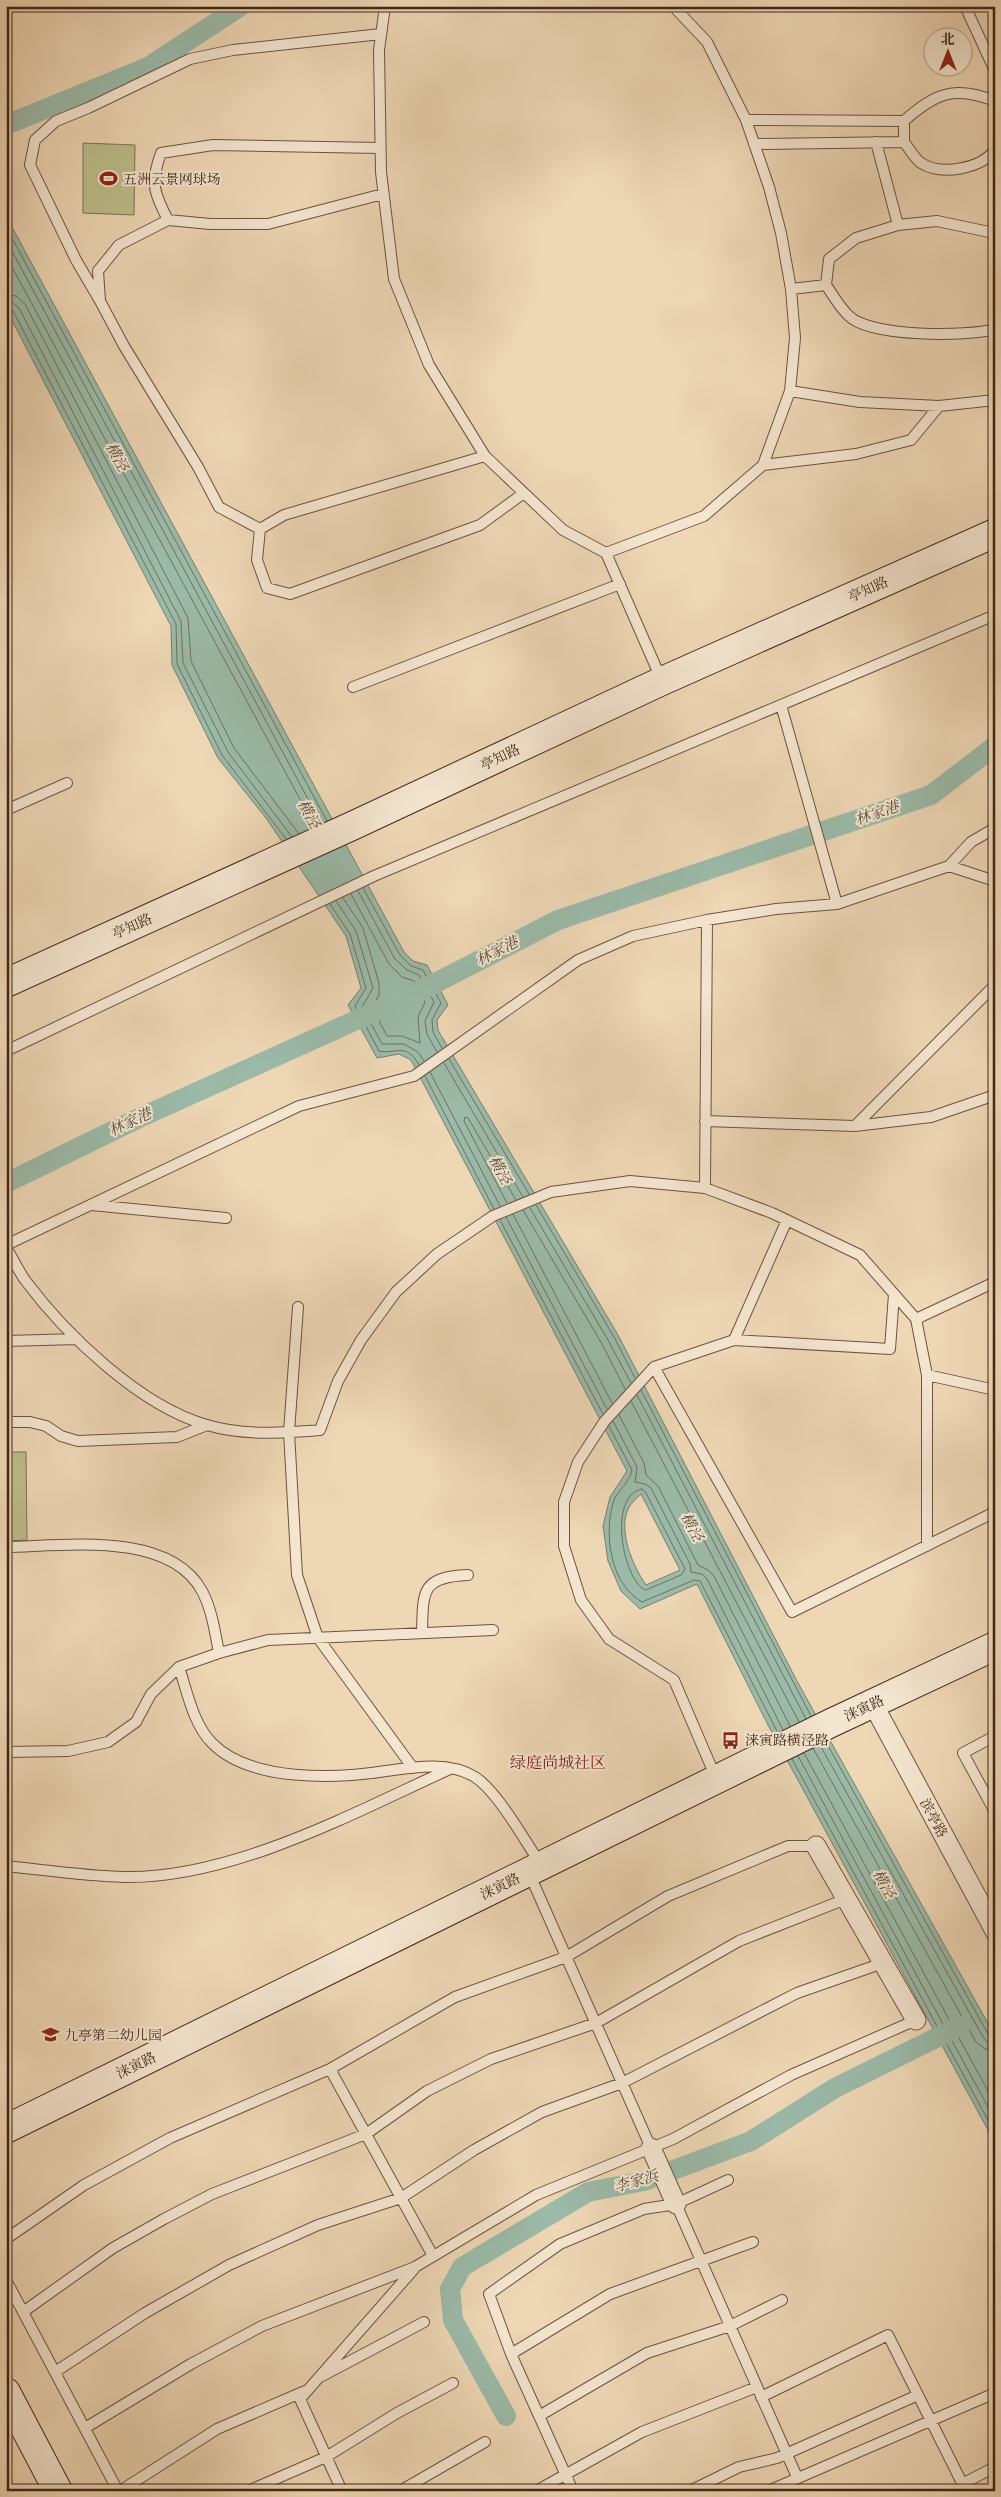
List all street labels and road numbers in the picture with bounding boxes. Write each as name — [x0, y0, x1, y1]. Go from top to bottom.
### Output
street label: 亭知路 — [846, 573, 891, 606]
street label: 亭知路 — [478, 741, 523, 774]
street label: 亭知路 — [110, 910, 155, 943]
street label: 涞寅路 — [842, 1692, 887, 1725]
street label: 滨亭路 — [916, 1796, 951, 1841]
street label: 涞寅路 — [478, 1870, 523, 1903]
street label: 涞寅路 — [114, 2049, 159, 2082]

